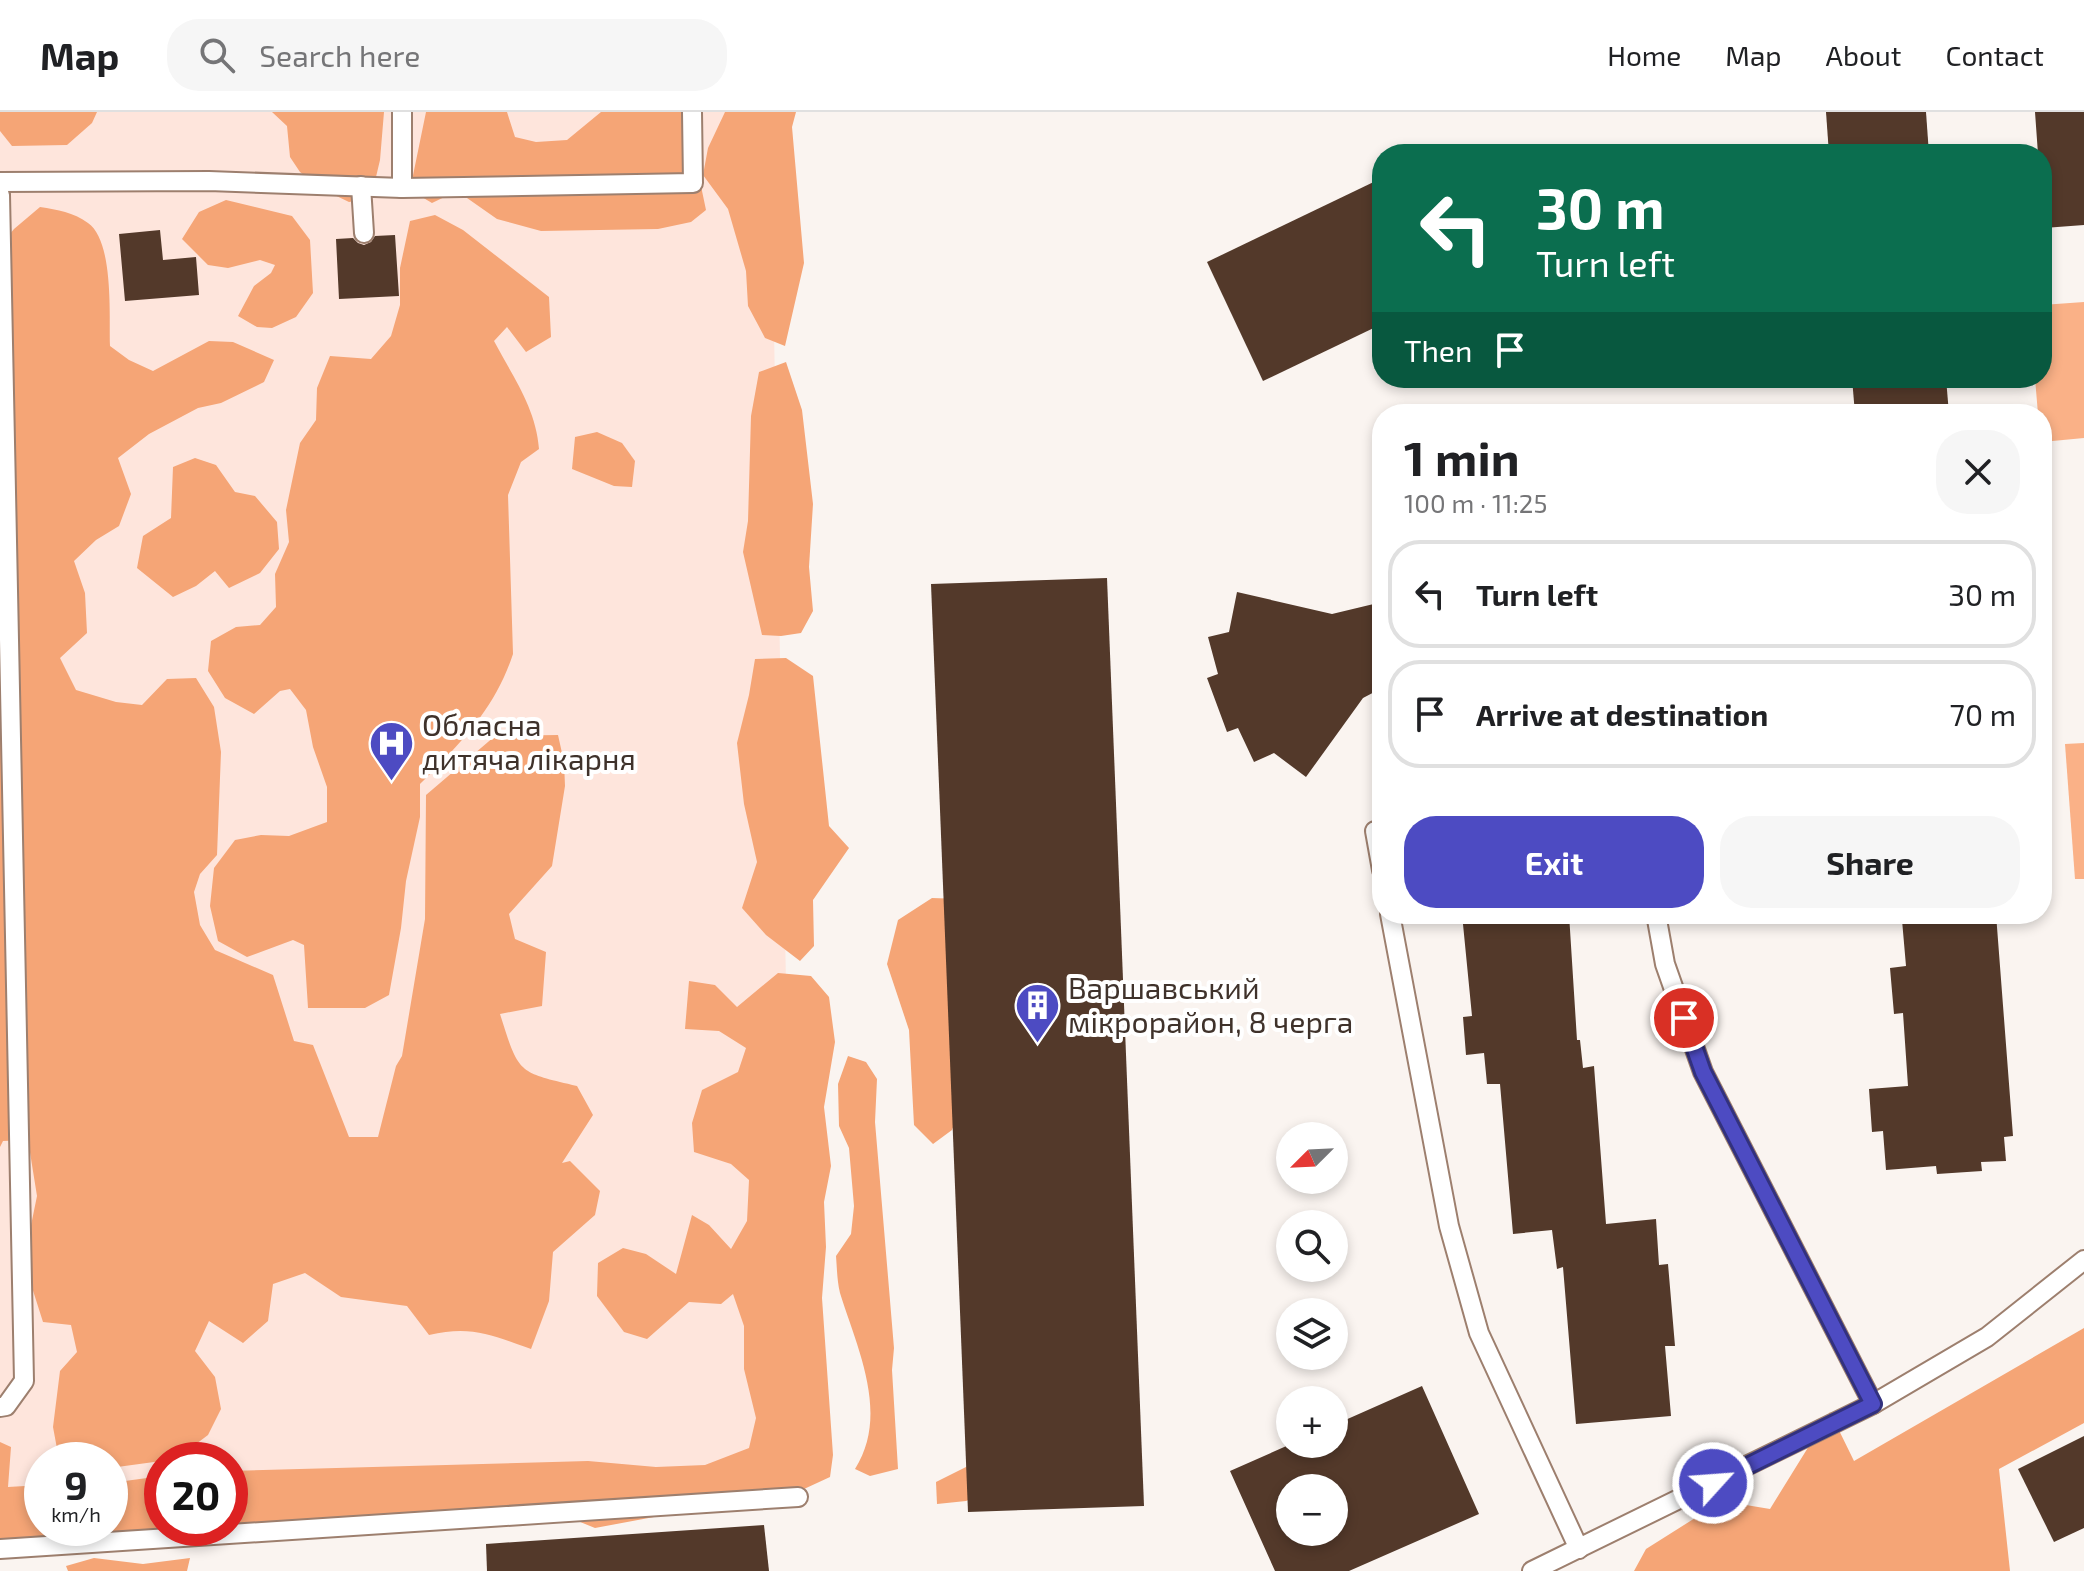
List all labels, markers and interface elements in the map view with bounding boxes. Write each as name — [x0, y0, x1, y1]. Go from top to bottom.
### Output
search box — [167, 19, 727, 91]
text: Map — [40, 32, 119, 78]
icon: search — [195, 33, 239, 77]
text: Search here — [259, 37, 420, 73]
text: Home — [1607, 38, 1681, 72]
text: Map — [1725, 38, 1782, 72]
text: About — [1826, 38, 1901, 72]
text: Contact — [1945, 38, 2044, 72]
text: 30 m — [1536, 173, 1665, 240]
icon: left — [1404, 176, 1508, 280]
text: Turn left — [1536, 241, 1675, 284]
icon: arrive — [1488, 328, 1532, 372]
text: Then — [1404, 332, 1472, 368]
text: 1 min — [1404, 428, 1520, 486]
button: close — [1936, 430, 2020, 514]
text: 100 m · 11:25 — [1404, 487, 1547, 518]
icon: left — [1408, 572, 1452, 616]
text: Turn left — [1476, 576, 1598, 612]
text: 30 m — [1948, 576, 2016, 612]
icon: arrive — [1408, 692, 1452, 736]
text: Arrive at destination — [1476, 696, 1768, 732]
text: 70 m — [1950, 696, 2016, 732]
place label: Обласна дитяча лікарня — [422, 706, 636, 776]
hospital icon: Обласна дитяча лікарня — [367, 719, 415, 782]
button: Exit — [1404, 816, 1704, 908]
button: Share — [1720, 816, 2020, 908]
place label: Варшавський мікрорайон, 8 черга — [1068, 969, 1353, 1039]
building icon: Варшавський мікрорайон, 8 черга — [1013, 982, 1061, 1045]
pin — [1650, 984, 1718, 1052]
icon: arrive — [1662, 996, 1706, 1040]
north arrow — [1276, 1122, 1348, 1194]
map controls — [1276, 1122, 1348, 1546]
button: search — [1276, 1210, 1348, 1282]
button: layers — [1276, 1298, 1348, 1370]
button: + — [1276, 1386, 1348, 1458]
position arrow — [1671, 1441, 1755, 1525]
speed limit sign: 20 — [144, 1442, 248, 1546]
text: 9 — [64, 1460, 88, 1508]
button: − — [1276, 1474, 1348, 1546]
text: km/h — [51, 1502, 101, 1526]

